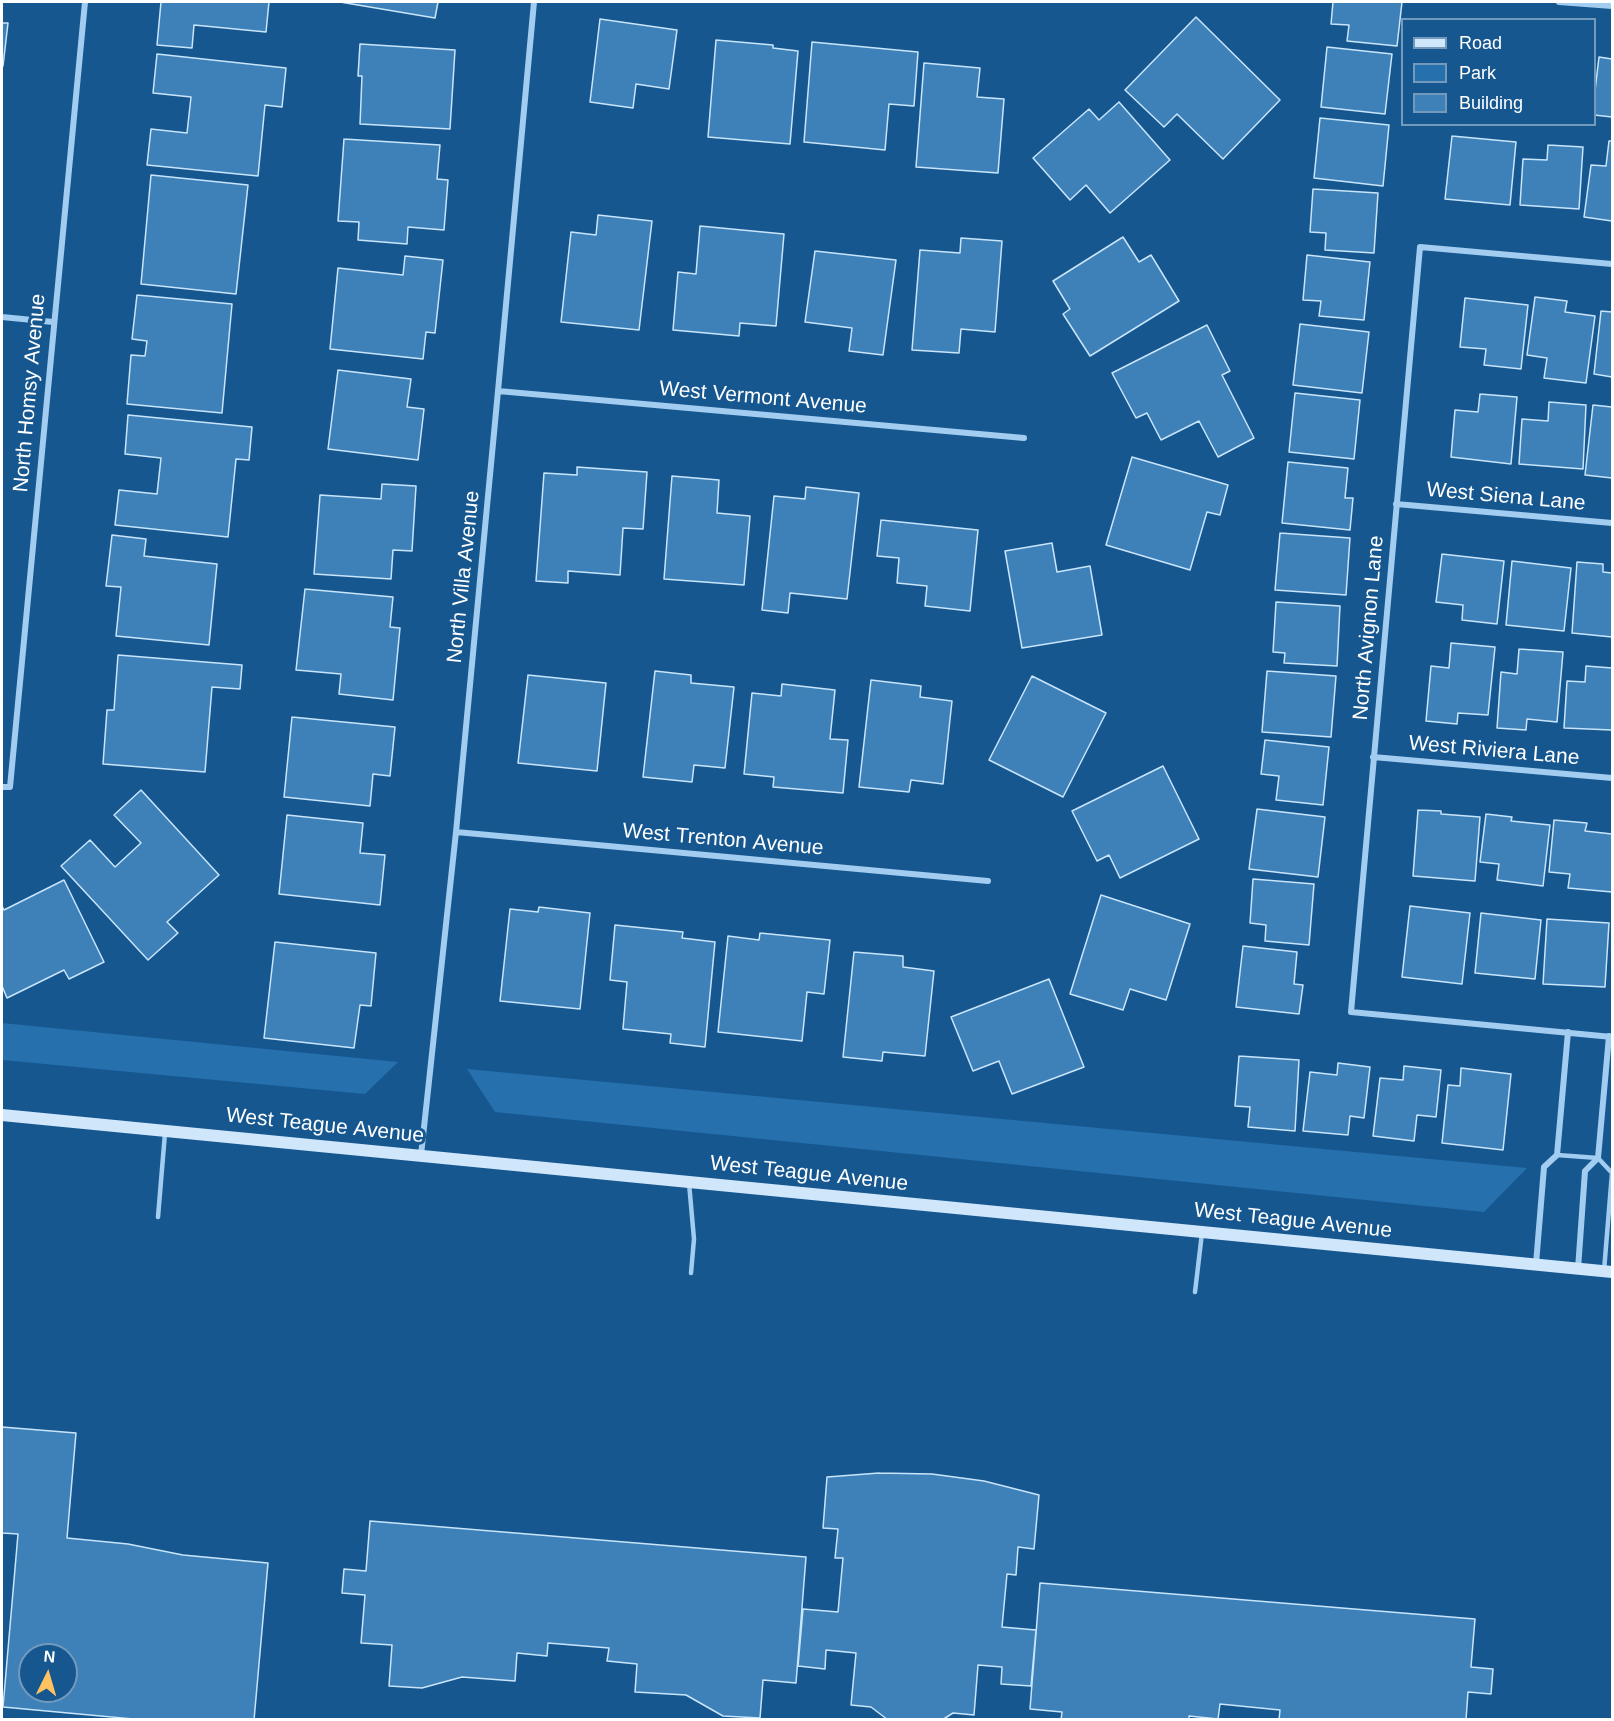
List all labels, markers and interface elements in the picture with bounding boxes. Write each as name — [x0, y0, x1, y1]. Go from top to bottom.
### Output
legend — [1401, 18, 1596, 126]
text: Road — [1459, 33, 1502, 53]
text: Park — [1459, 63, 1496, 83]
text: Building — [1459, 93, 1523, 113]
street label: North Homsy Avenue — [9, 293, 51, 493]
street label: West Vermont Avenue — [658, 376, 868, 420]
street label: West Siena Lane — [1425, 477, 1587, 517]
street label: North Villa Avenue — [442, 490, 486, 664]
street label: North Avignon Lane — [1348, 535, 1390, 721]
street label: West Riviera Lane — [1408, 731, 1580, 771]
street label: West Trenton Avenue — [622, 819, 824, 861]
street label: West Teague Avenue — [225, 1103, 425, 1149]
street label: West Teague Avenue — [709, 1151, 909, 1197]
street label: West Teague Avenue — [1193, 1198, 1393, 1244]
north arrow — [18, 1643, 78, 1703]
text: N — [43, 1648, 56, 1666]

